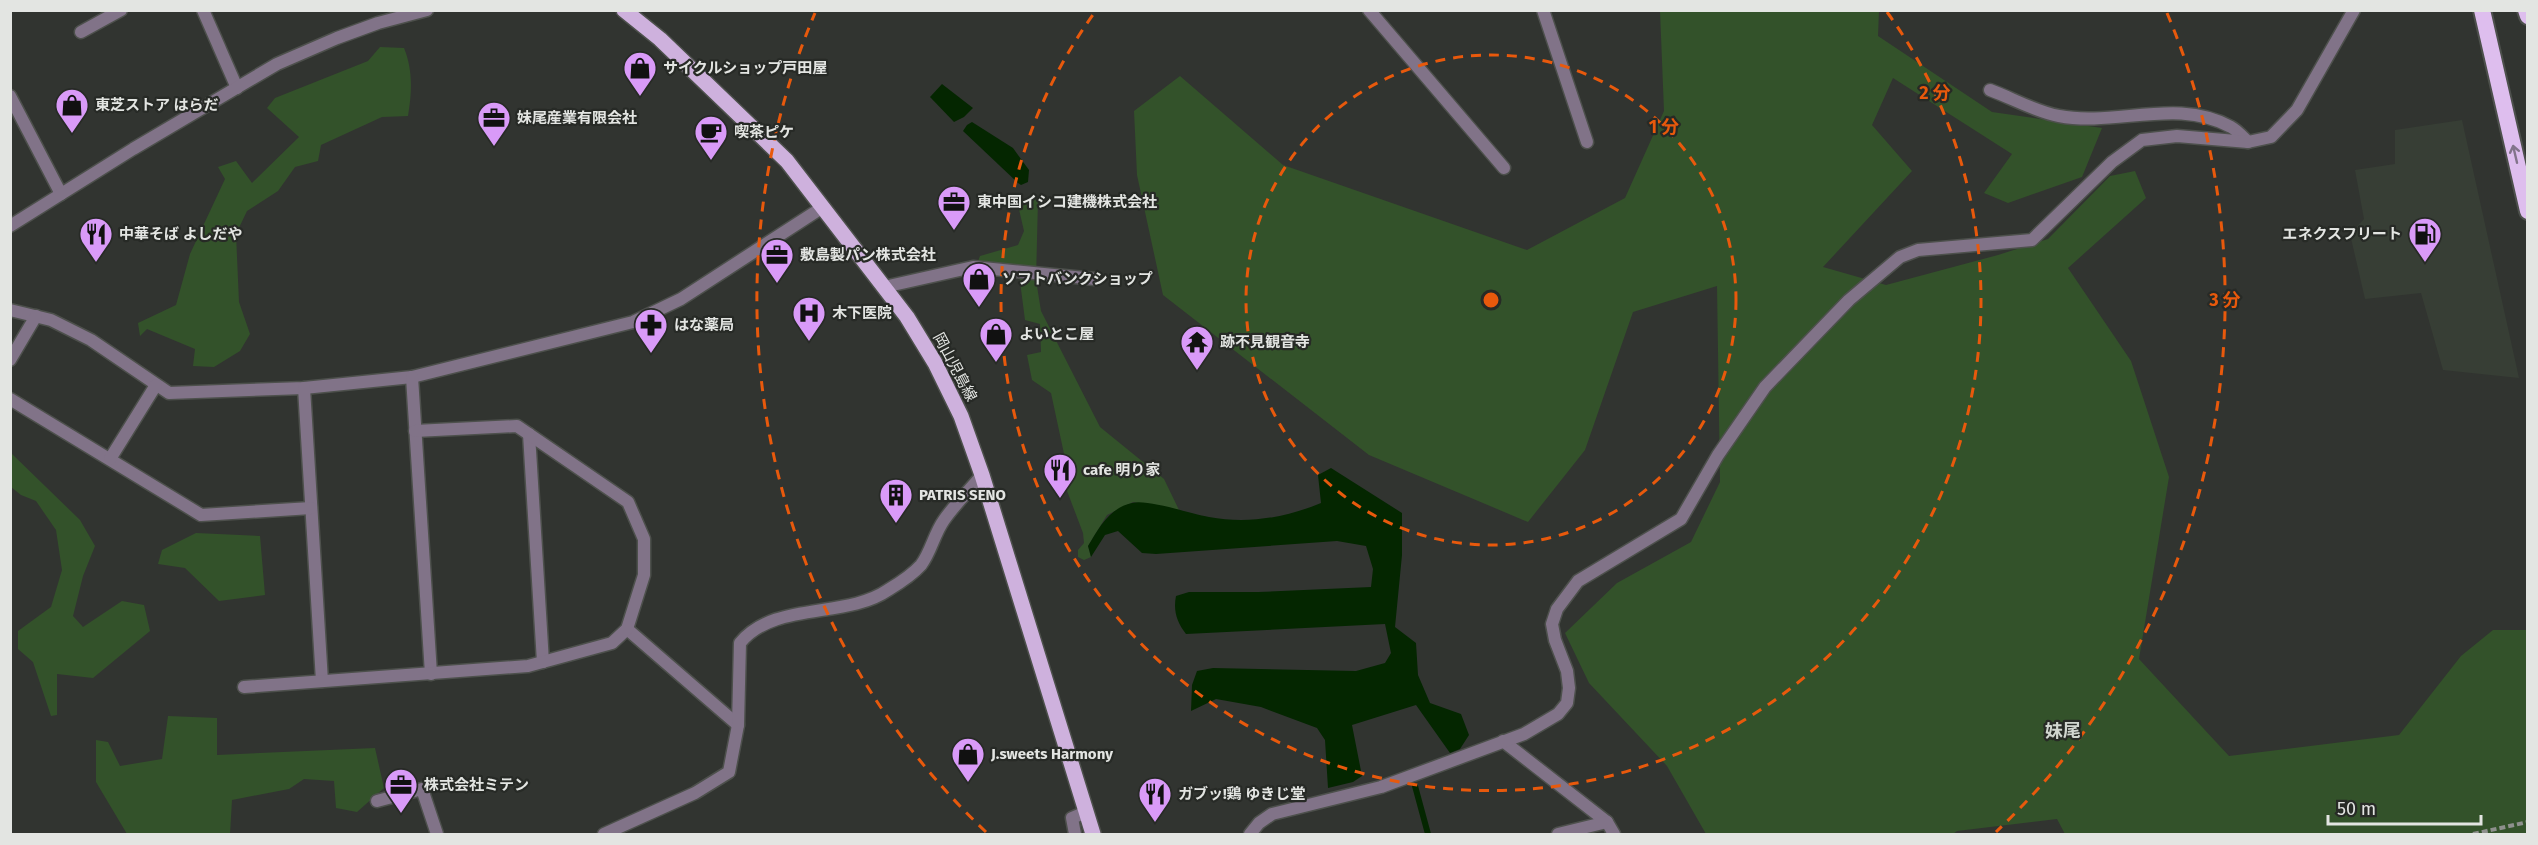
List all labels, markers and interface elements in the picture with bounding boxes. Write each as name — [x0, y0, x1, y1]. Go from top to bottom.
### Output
shop icon: サイクルショップ戸田屋 — [622, 50, 658, 97]
place label: サイクルショップ戸田屋 — [663, 59, 827, 77]
text: 2 分 — [1919, 82, 1951, 104]
shop icon: 東芝ストア はらだ — [54, 87, 90, 134]
place label: 東芝ストア はらだ — [95, 96, 219, 114]
office icon: 妹尾産業有限会社 — [476, 100, 512, 147]
place label: 妹尾産業有限会社 — [517, 109, 637, 127]
cafe icon: 喫茶ピケ — [693, 114, 729, 161]
text: 1 分 — [1649, 116, 1679, 138]
place label: 喫茶ピケ — [734, 123, 794, 141]
one-way arrow — [2508, 145, 2520, 164]
office icon: 東中国イシコ建機株式会社 — [936, 184, 972, 231]
place label: 東中国イシコ建機株式会社 — [977, 193, 1157, 211]
restaurant icon: 中華そば よしだや — [78, 216, 114, 263]
fuel station icon: エネクスフリート — [2407, 216, 2443, 263]
place label: 中華そば よしだや — [119, 225, 243, 243]
place label: エネクスフリート — [2282, 225, 2402, 243]
office icon: 敷島製パン株式会社 — [759, 237, 795, 284]
place label: 敷島製パン株式会社 — [800, 246, 936, 264]
shop icon: ソフトバンクショップ — [961, 261, 997, 308]
place label: ソフトバンクショップ — [1002, 270, 1153, 288]
text: 3 分 — [2208, 289, 2241, 311]
centre of rings — [1481, 290, 1501, 310]
hospital icon: 木下医院 — [791, 295, 827, 342]
place label: 木下医院 — [832, 304, 892, 322]
pharmacy icon: はな薬局 — [633, 307, 669, 354]
place label: はな薬局 — [674, 316, 734, 334]
shop icon: よいとこ屋 — [978, 316, 1014, 363]
temple icon: 跡不見観音寺 — [1179, 324, 1215, 371]
place label: よいとこ屋 — [1019, 325, 1094, 343]
street label: 岡山児島線 — [929, 330, 981, 404]
place label: 跡不見観音寺 — [1220, 333, 1310, 351]
restaurant icon: cafe 明り家 — [1042, 452, 1078, 499]
place label: cafe 明り家 — [1083, 461, 1160, 479]
building icon: PATRIS SENO — [878, 477, 914, 524]
place label: PATRIS SENO — [919, 486, 1006, 504]
district label: 妹尾 — [2045, 720, 2081, 742]
shop icon: J.sweets Harmony — [950, 736, 986, 783]
place label: J.sweets Harmony — [990, 745, 1113, 763]
office icon: 株式会社ミテン — [383, 767, 419, 814]
place label: 株式会社ミテン — [424, 776, 529, 794]
restaurant icon: ガブッ!鶏 ゆきじ堂 — [1137, 776, 1173, 823]
place label: ガブッ!鶏 ゆきじ堂 — [1178, 785, 1305, 803]
scale bar — [2328, 788, 2481, 826]
text: 50 m — [2337, 798, 2376, 820]

